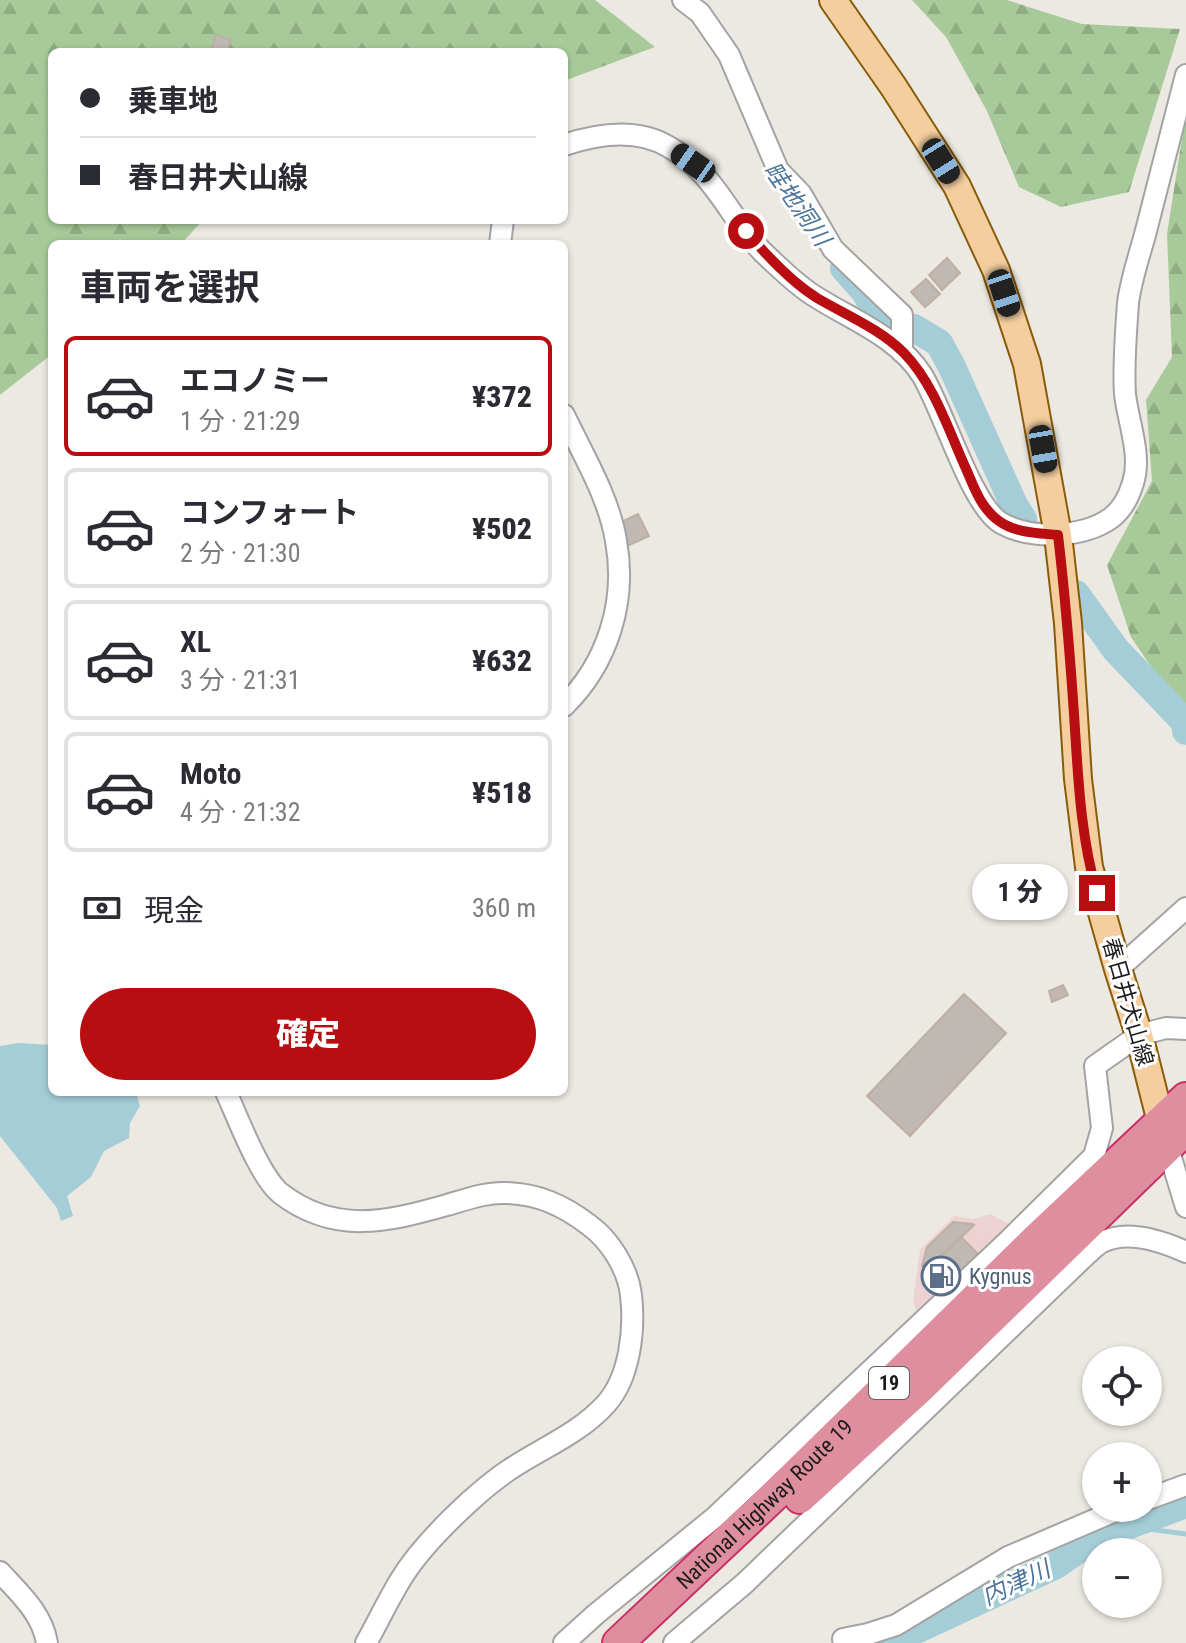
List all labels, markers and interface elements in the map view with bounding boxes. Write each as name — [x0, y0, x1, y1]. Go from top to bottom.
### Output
text: 乗車地 — [128, 83, 218, 118]
car — [918, 134, 964, 188]
car — [666, 139, 720, 187]
water label: 畦地洞川 — [758, 157, 838, 254]
text: 春日井犬山線 — [128, 160, 308, 195]
route start — [728, 213, 764, 249]
car — [985, 266, 1023, 320]
text: 車両を選択 — [80, 267, 260, 309]
icon: car — [84, 360, 156, 432]
text: エコノミー — [180, 363, 330, 398]
text: ¥372 — [472, 379, 532, 414]
text: 1 分 · 21:29 — [180, 406, 300, 436]
car — [1027, 423, 1059, 475]
icon: car — [84, 492, 156, 564]
text: コンフォート — [180, 495, 359, 530]
text: ¥502 — [472, 511, 532, 546]
text: 2 分 · 21:30 — [180, 538, 300, 568]
icon: car — [84, 624, 156, 696]
text: XL — [180, 624, 211, 659]
text: ¥632 — [472, 643, 532, 678]
text: 3 分 · 21:31 — [180, 665, 300, 695]
icon: car — [84, 756, 156, 828]
text: Moto — [180, 756, 241, 791]
text: ¥518 — [472, 775, 532, 810]
text: 4 分 · 21:32 — [180, 797, 300, 827]
callout: 1 分 — [973, 865, 1069, 921]
route end — [1079, 875, 1115, 911]
text: 1 分 — [997, 877, 1043, 907]
icon: cash — [80, 886, 124, 930]
text: 現金 — [144, 893, 204, 928]
text: 360 m — [472, 893, 536, 923]
street label: 春日井犬山線 — [1098, 935, 1158, 1069]
button: 確定 — [80, 988, 536, 1080]
fuel station icon: Kygnus — [920, 1255, 962, 1297]
place label: Kygnus — [969, 1264, 1032, 1289]
map controls — [1082, 1346, 1162, 1618]
button: locate — [1082, 1346, 1162, 1426]
road number: 19 — [869, 1367, 909, 1399]
street label: National Highway Route 19 — [671, 1414, 858, 1594]
button: + — [1082, 1442, 1162, 1522]
button: − — [1082, 1538, 1162, 1618]
water label: 内津川 — [977, 1554, 1057, 1611]

